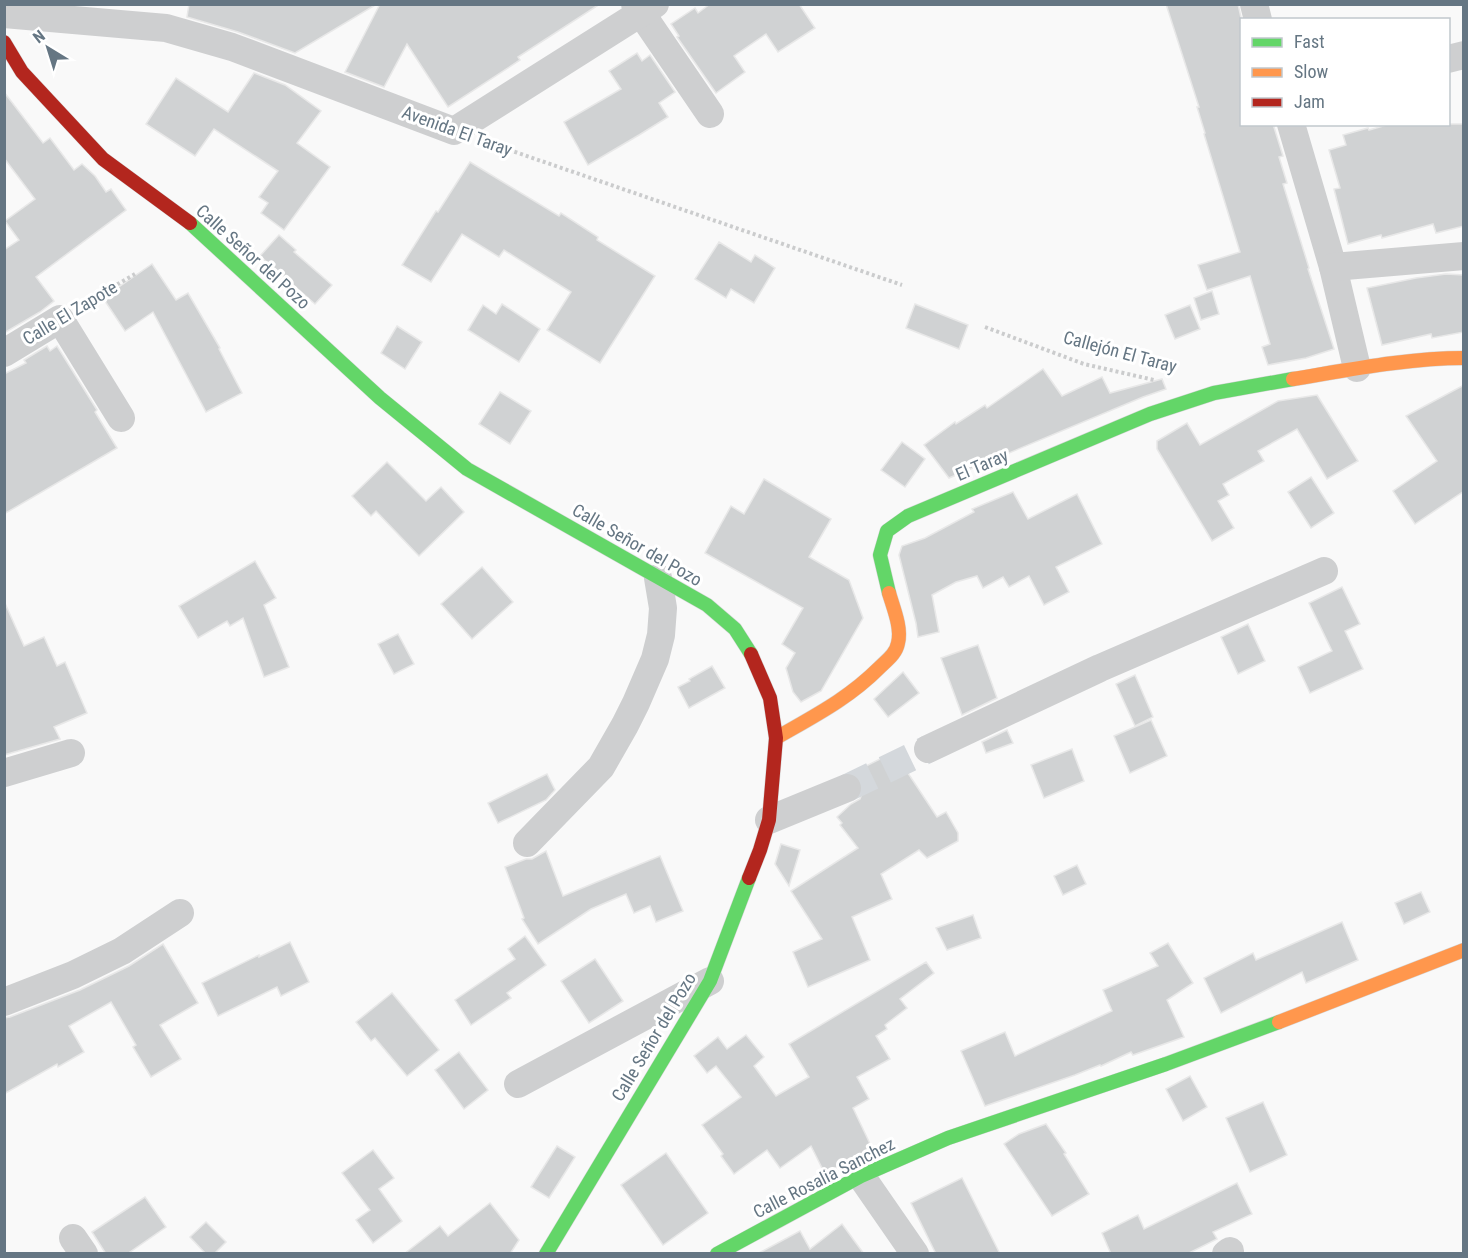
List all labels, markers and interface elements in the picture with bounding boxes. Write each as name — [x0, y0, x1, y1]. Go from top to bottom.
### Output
north arrow — [18, 18, 78, 78]
legend — [1240, 18, 1450, 126]
text: N — [29, 26, 49, 47]
text: Fast — [1294, 31, 1325, 52]
text: Slow — [1294, 61, 1329, 82]
text: Jam — [1294, 91, 1325, 112]
street label: Avenida El Taray — [399, 101, 515, 160]
street label: Calle Señor del Pozo — [192, 200, 315, 313]
street label: Calle El Zapote — [19, 276, 121, 349]
street label: Callejón El Taray — [1061, 326, 1180, 377]
street label: El Taray — [952, 444, 1012, 485]
street label: Calle Señor del Pozo — [569, 499, 706, 590]
street label: Calle Señor del Pozo — [607, 969, 700, 1105]
street label: Calle Rosalia Sanchez — [749, 1133, 898, 1222]

